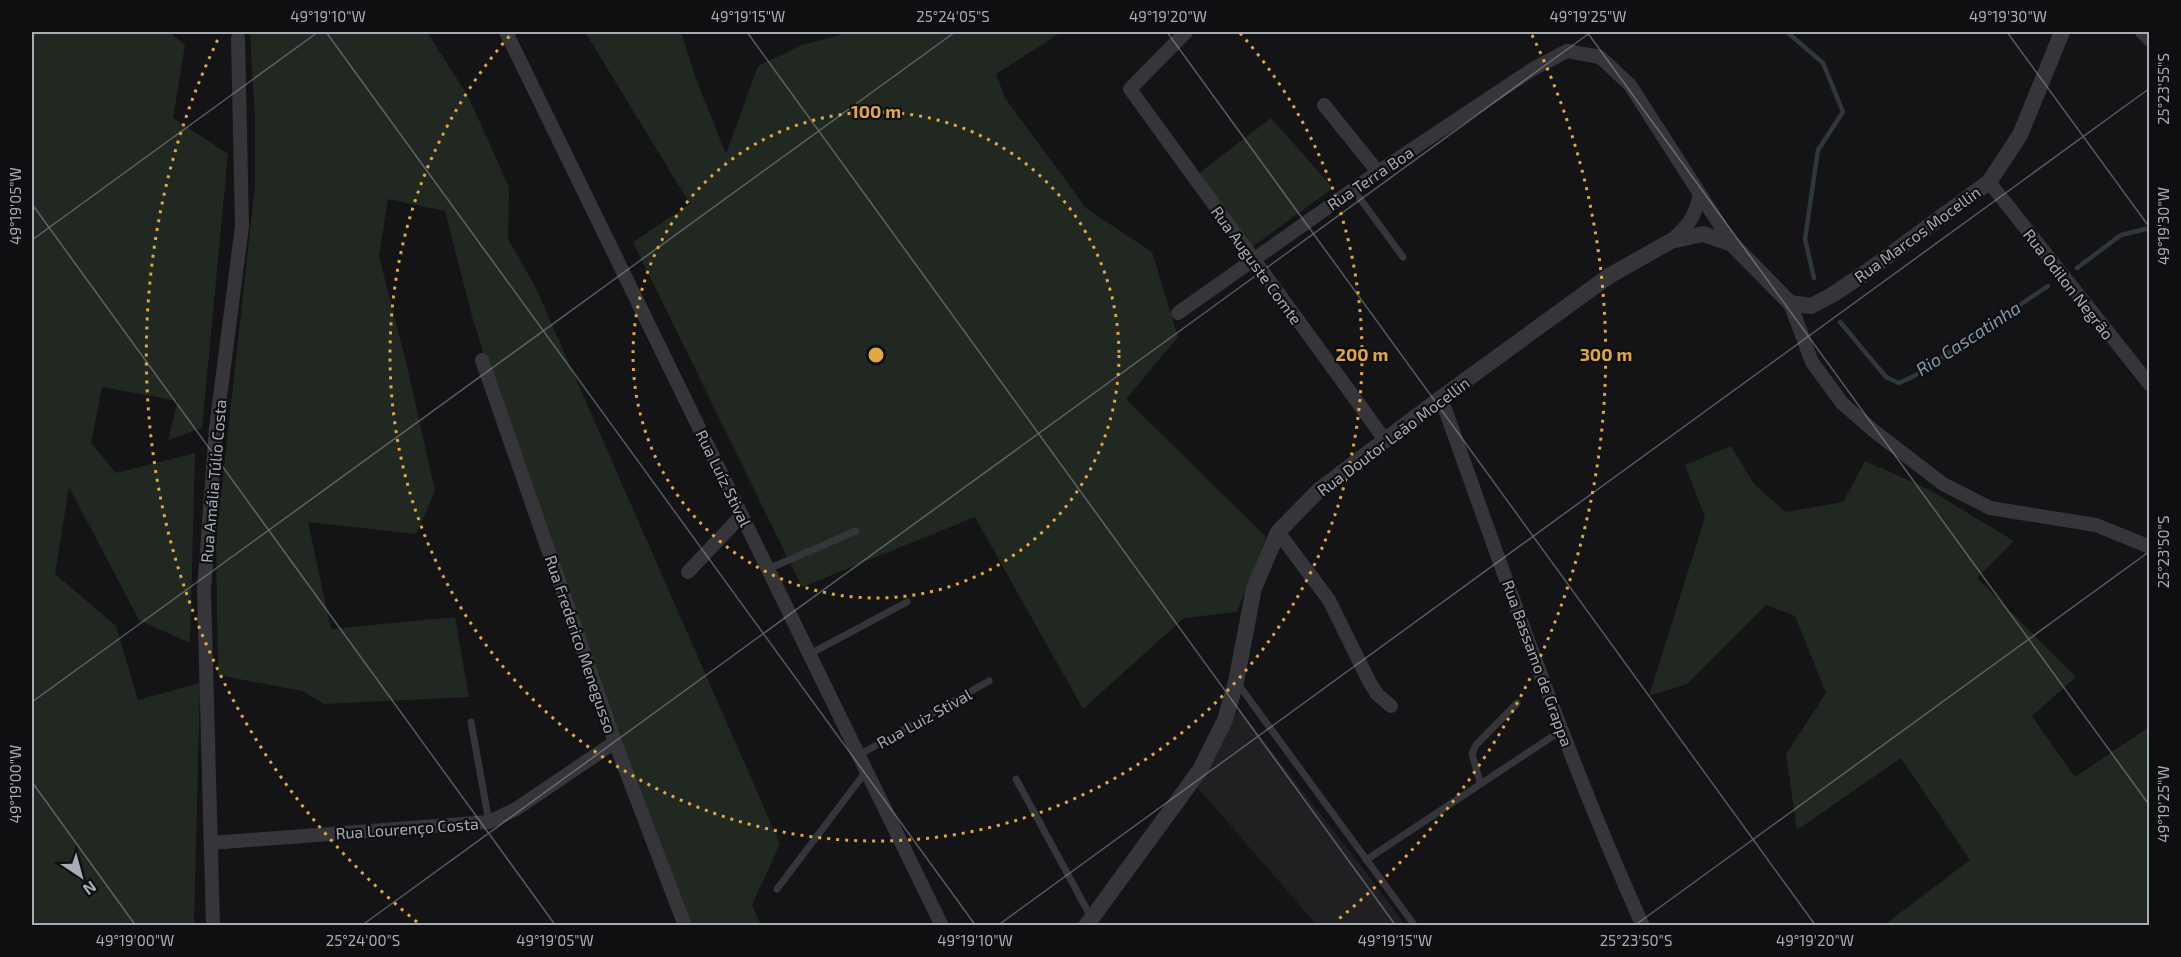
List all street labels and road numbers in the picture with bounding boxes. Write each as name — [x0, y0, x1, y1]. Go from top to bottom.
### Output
street label: Rua Terra Boa — [1323, 142, 1417, 214]
street label: Rua Marcos Mocellin — [1850, 182, 1984, 286]
street label: Rua Auguste Comte — [1208, 202, 1306, 328]
street label: Rua Odilon Negrão — [2020, 225, 2118, 343]
street label: Rua Doutor Leão Mocellin — [1313, 373, 1473, 499]
street label: Rua Amália Túlio Costa — [196, 398, 230, 564]
street label: Rua Luíz Stival — [692, 427, 756, 530]
street label: Rua Frederico Menegusso — [542, 553, 620, 735]
street label: Rua Bassamo de Grappa — [1499, 577, 1577, 749]
street label: Rua Luiz Stival — [873, 684, 975, 752]
street label: Rua Lourenço Costa — [335, 814, 479, 843]

